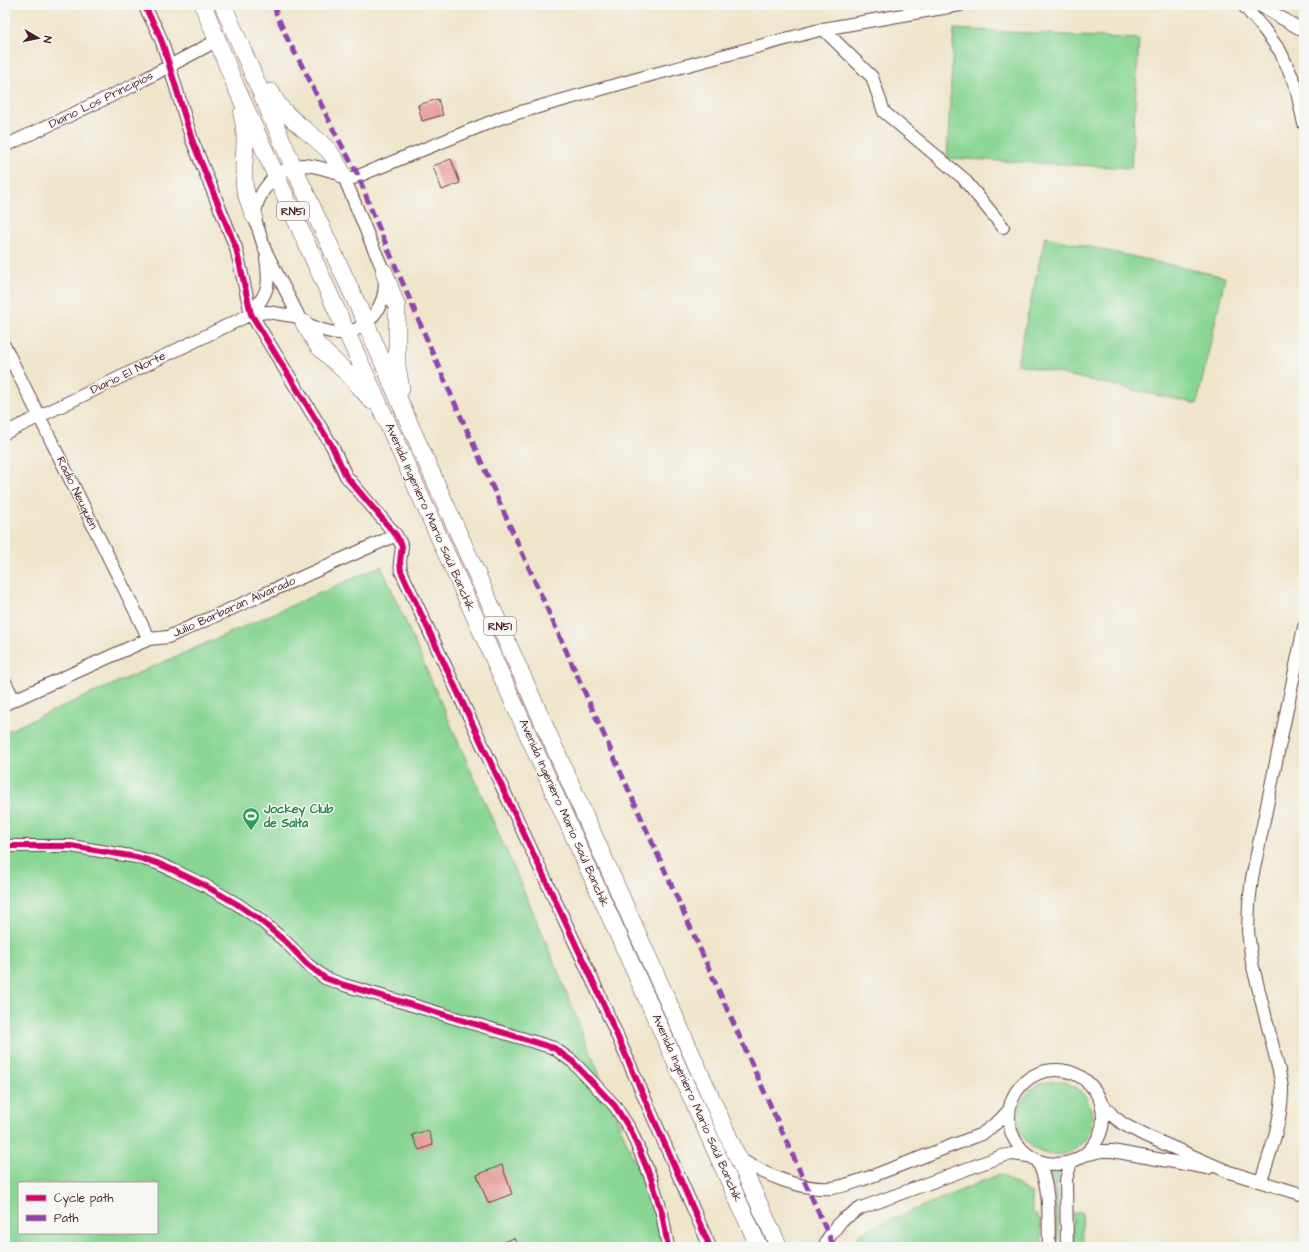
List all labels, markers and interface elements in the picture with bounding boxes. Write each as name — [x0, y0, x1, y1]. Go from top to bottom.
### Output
north arrow — [18, 18, 58, 58]
text: N — [39, 35, 55, 44]
street label: Diario Los Principios — [46, 67, 156, 133]
road number: RN51 — [277, 202, 309, 220]
street label: Diario El Norte — [88, 347, 169, 399]
street label: Avenida Ingeniero Mario Saúl Banchik — [380, 420, 480, 615]
street label: Radio Neuquén — [52, 454, 102, 532]
street label: Julio Barbarán Alvarado — [170, 572, 298, 642]
road number: RN51 — [484, 617, 516, 635]
street label: Avenida Ingeniero Mario Saúl Banchik — [514, 716, 614, 911]
place label: Jockey Club de Salta — [263, 801, 333, 832]
sports icon: Jockey Club de Salta — [241, 806, 261, 831]
street label: Avenida Ingeniero Mario Saúl Banchik — [647, 1011, 747, 1206]
legend — [18, 1182, 158, 1234]
text: Cycle path — [54, 1190, 113, 1208]
text: Path — [54, 1210, 79, 1227]

